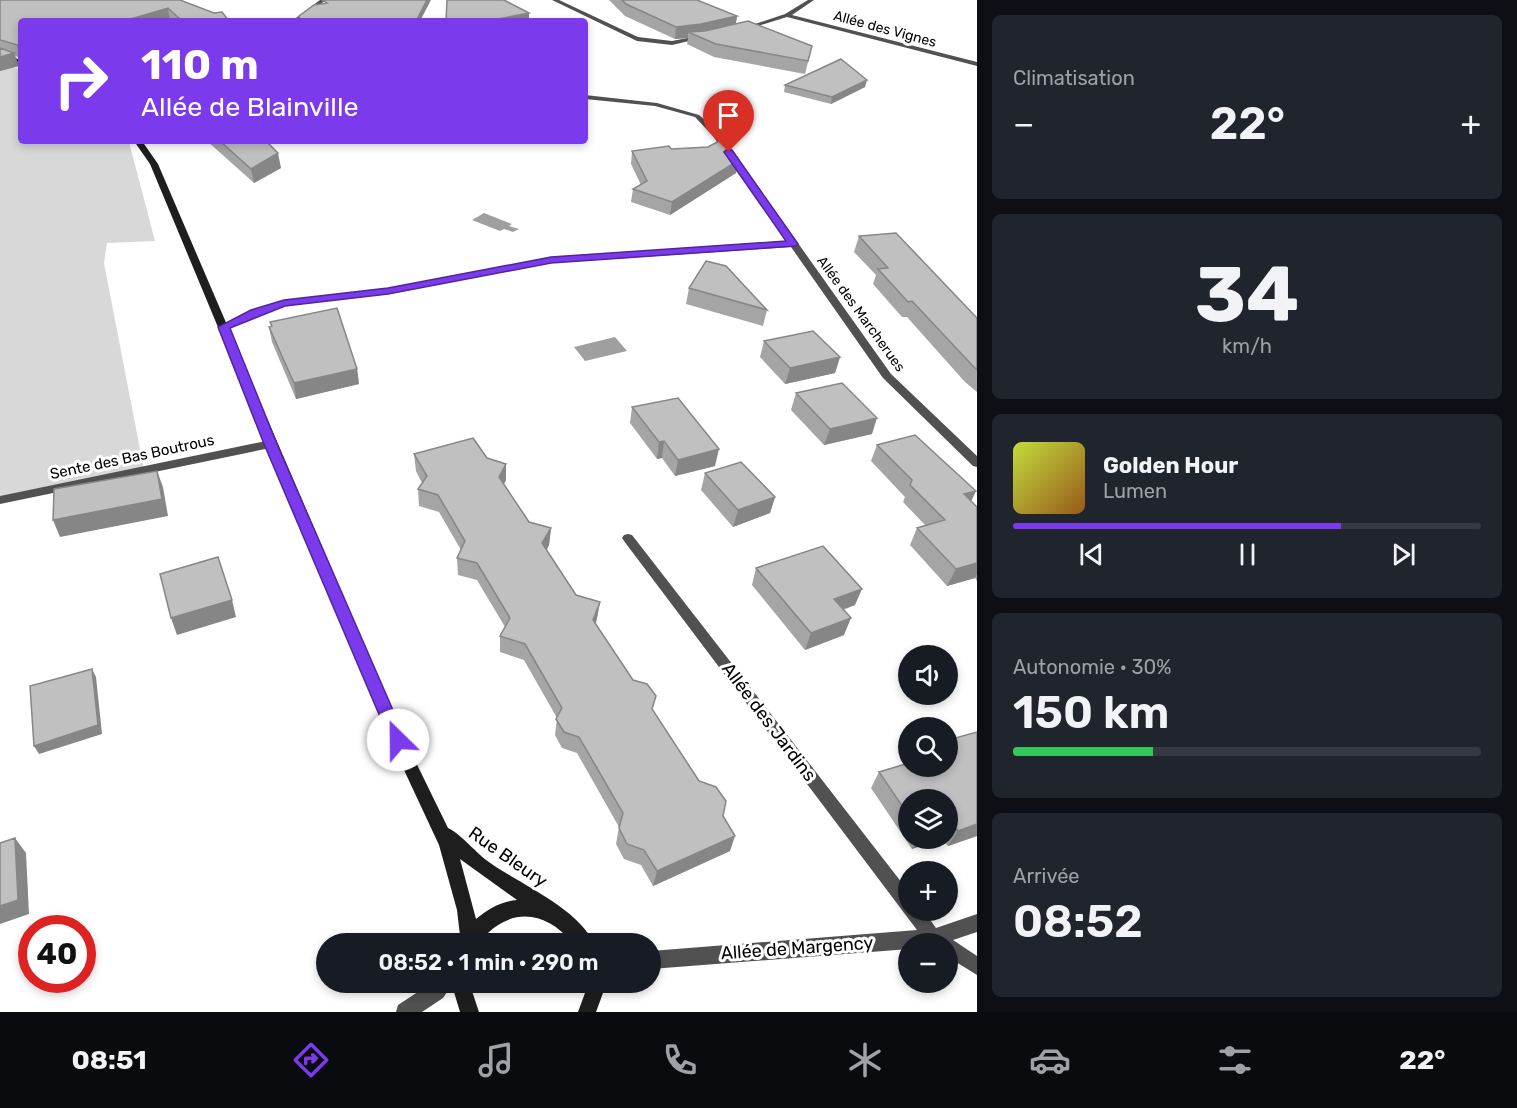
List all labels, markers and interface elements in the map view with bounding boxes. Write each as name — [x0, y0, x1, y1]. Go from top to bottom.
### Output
street label: Allée des Vignes — [832, 7, 938, 51]
text: 110 m — [141, 40, 259, 90]
icon: right — [42, 42, 120, 120]
text: Climatisation — [1013, 66, 1135, 90]
pin — [703, 90, 754, 152]
text: Allée de Blainville — [141, 91, 359, 123]
text: 22° — [1210, 97, 1285, 150]
icon: arrive — [712, 99, 745, 132]
text: − — [1013, 104, 1034, 143]
text: + — [1460, 104, 1481, 143]
text: 34 — [1195, 248, 1299, 341]
street label: Allée des Marcherues — [813, 253, 909, 375]
text: km/h — [1222, 334, 1272, 358]
street label: Sente des Bas Boutrous — [48, 431, 216, 483]
text: Golden Hour — [1103, 452, 1238, 479]
text: Lumen — [1103, 479, 1167, 503]
icon: previous — [1075, 538, 1108, 571]
icon: pause — [1231, 538, 1264, 571]
icon: next — [1387, 538, 1420, 571]
map controls — [898, 645, 958, 993]
button: sound — [898, 645, 958, 705]
text: Autonomie · 30% — [1013, 655, 1171, 679]
street label: Allée des Jardins — [717, 658, 821, 786]
text: 150 km — [1013, 686, 1169, 739]
position arrow — [366, 708, 430, 772]
button: search — [898, 717, 958, 777]
button: layers — [898, 789, 958, 849]
street label: Rue Bleury — [464, 822, 552, 892]
button: + — [898, 861, 958, 921]
text: Arrivée — [1013, 864, 1080, 888]
text: 08:52 — [1013, 895, 1143, 948]
speed limit sign: 40 — [18, 915, 96, 993]
street label: Allée de Margency — [720, 932, 874, 964]
button: − — [898, 933, 958, 993]
text: 08:52 · 1 min · 290 m — [378, 949, 599, 976]
icon: directions — [290, 1039, 332, 1081]
icon: music — [475, 1039, 517, 1081]
icon: phone — [659, 1039, 701, 1081]
icon: climate — [844, 1039, 886, 1081]
icon: car — [1029, 1039, 1071, 1081]
icon: filters — [1214, 1039, 1256, 1081]
text: 08:51 — [71, 1044, 147, 1076]
text: 22° — [1399, 1044, 1445, 1076]

